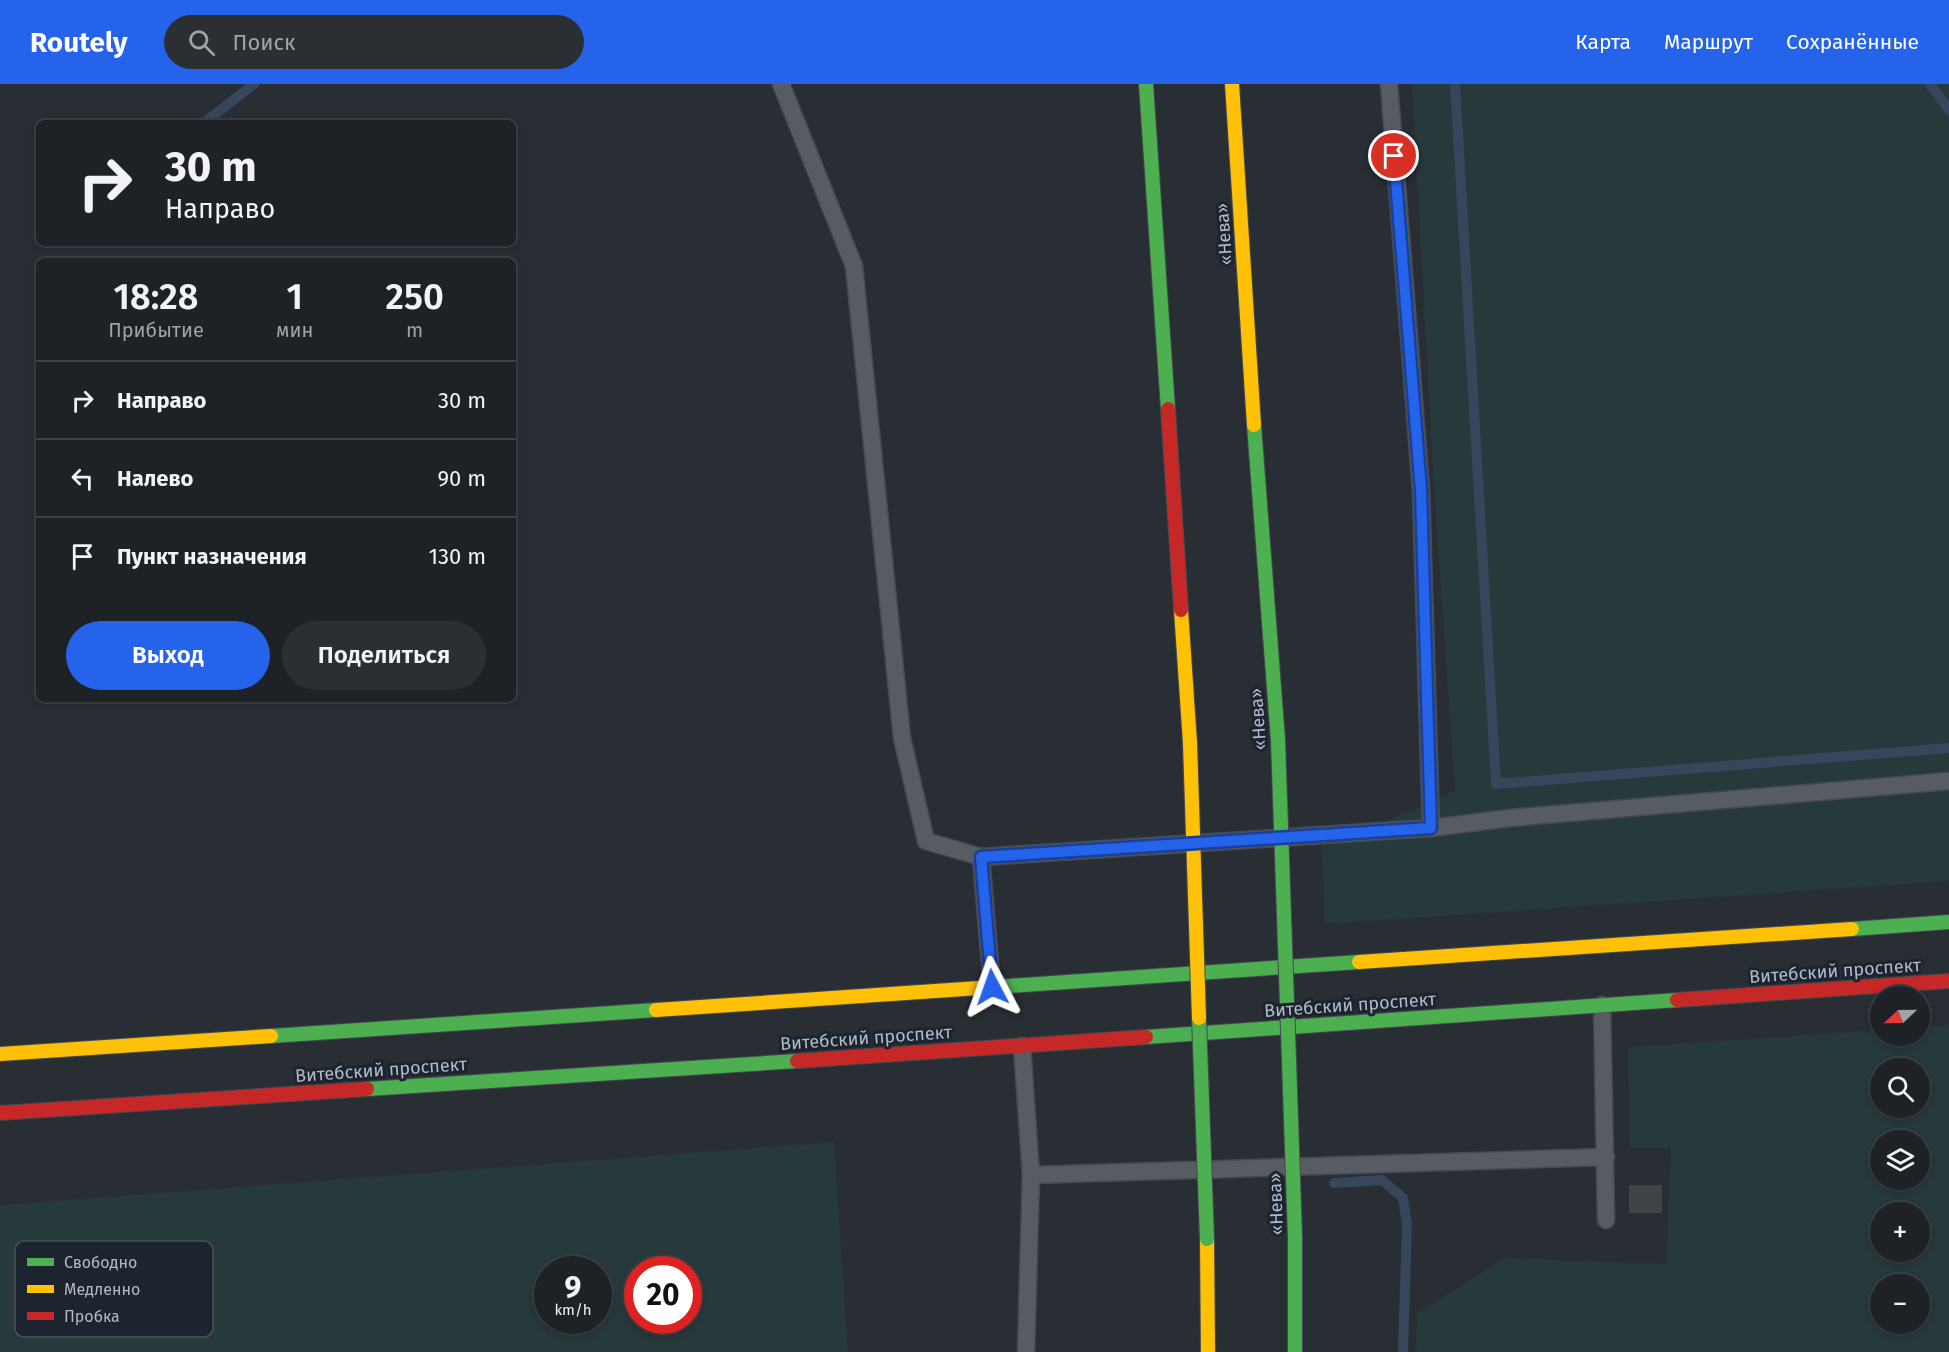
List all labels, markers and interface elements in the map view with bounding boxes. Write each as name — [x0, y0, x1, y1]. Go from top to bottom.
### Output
search box — [164, 15, 584, 69]
text: Routely — [30, 26, 128, 59]
icon: search — [185, 26, 218, 59]
text: Поиск — [233, 29, 295, 56]
text: Карта — [1575, 29, 1631, 55]
text: Маршрут — [1664, 29, 1753, 55]
text: Сохранённые — [1786, 29, 1919, 55]
pin — [1368, 130, 1419, 181]
icon: arrive — [1377, 139, 1410, 172]
text: 30 m — [165, 142, 257, 192]
icon: right — [66, 144, 144, 222]
text: Направо — [165, 193, 275, 225]
street label: «Нева» — [1211, 202, 1237, 266]
text: 18:28 — [114, 275, 198, 319]
text: 1 — [286, 275, 303, 319]
text: 250 — [386, 275, 444, 319]
text: Прибытие — [108, 318, 204, 342]
text: мин — [276, 318, 313, 342]
text: m — [406, 318, 423, 342]
icon: right — [66, 384, 99, 417]
text: Направо — [117, 387, 206, 414]
text: 30 m — [438, 387, 486, 414]
icon: left — [66, 462, 99, 495]
text: Налево — [117, 465, 193, 492]
text: 90 m — [437, 465, 486, 492]
icon: arrive — [66, 540, 99, 573]
text: Пункт назначения — [117, 543, 307, 570]
text: 130 m — [429, 543, 486, 570]
button: Выход — [66, 621, 270, 690]
button: Поделиться — [282, 621, 486, 690]
street label: «Нева» — [1245, 687, 1271, 751]
street label: Витебский проспект — [1748, 954, 1923, 988]
position arrow — [960, 955, 1024, 1019]
north arrow — [1870, 986, 1930, 1046]
map controls — [1870, 986, 1930, 1334]
street label: Витебский проспект — [1263, 988, 1438, 1022]
street label: Витебский проспект — [779, 1021, 954, 1055]
street label: Витебский проспект — [294, 1053, 469, 1087]
button: search — [1870, 1058, 1930, 1118]
button: layers — [1870, 1130, 1930, 1190]
street label: «Нева» — [1264, 1172, 1288, 1236]
button: + — [1870, 1202, 1930, 1262]
legend — [15, 1241, 213, 1337]
text: Свободно — [64, 1253, 137, 1272]
speed limit sign: 20 — [624, 1256, 702, 1334]
text: 9 — [565, 1270, 581, 1306]
button: − — [1870, 1274, 1930, 1334]
text: Медленно — [64, 1280, 140, 1299]
text: km/h — [554, 1301, 592, 1319]
text: Пробка — [64, 1307, 120, 1326]

